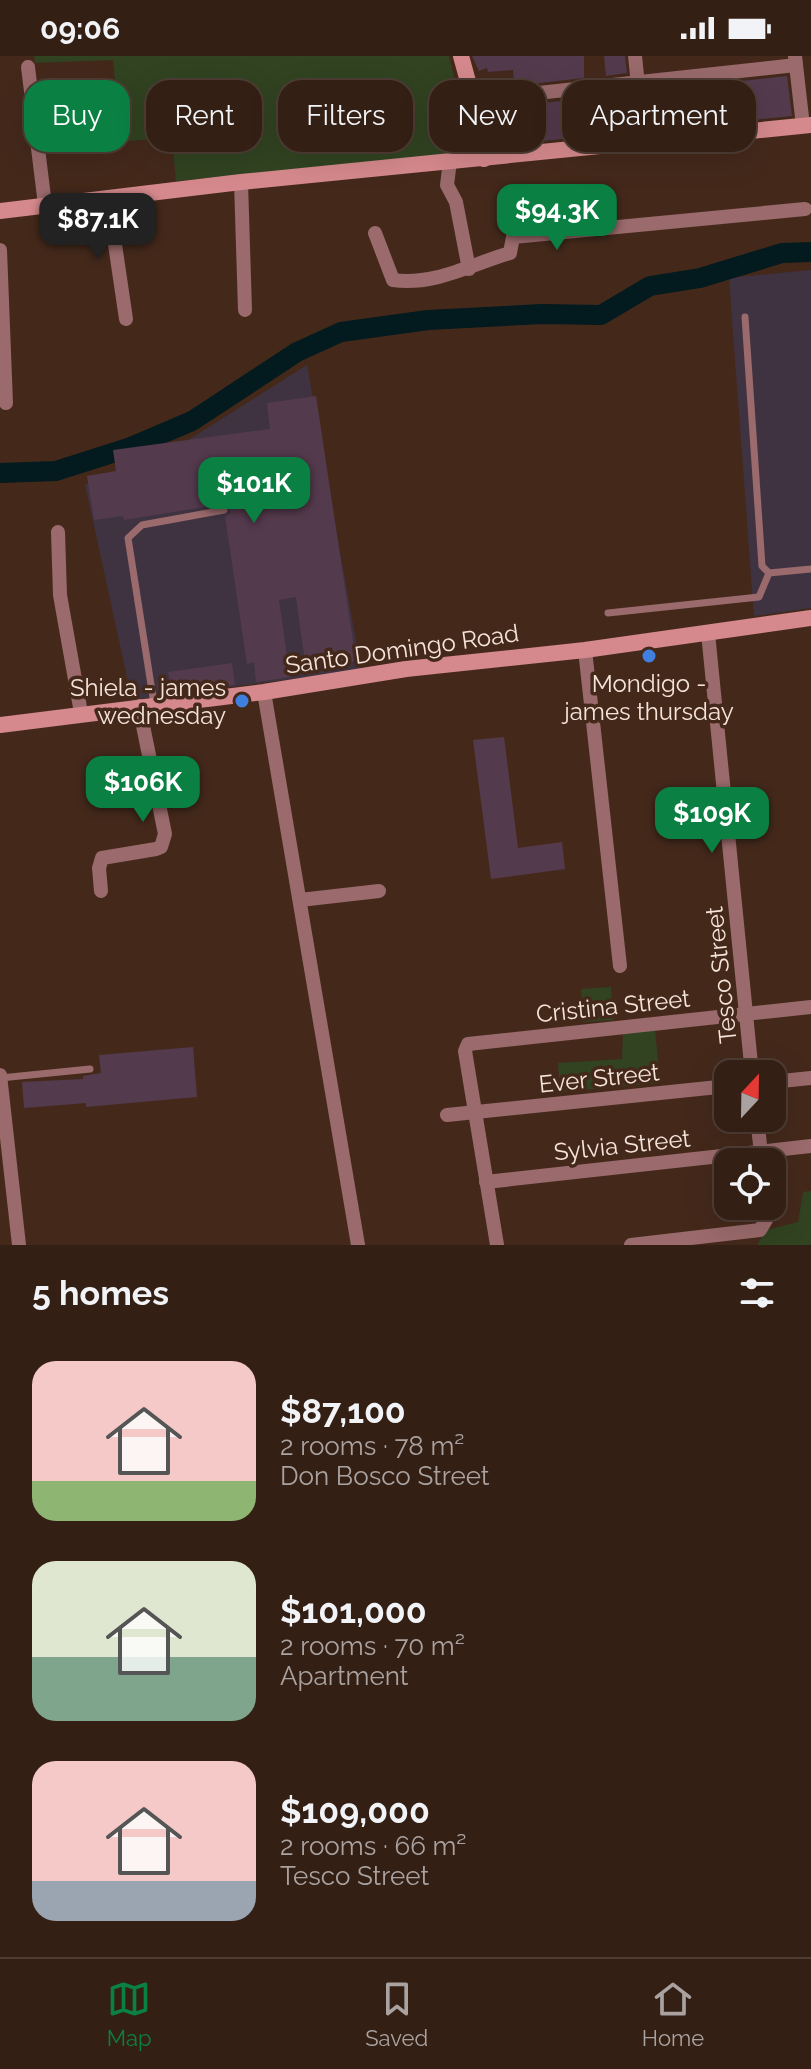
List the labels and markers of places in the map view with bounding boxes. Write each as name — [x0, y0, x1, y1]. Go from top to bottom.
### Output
pin: $94.3K — [492, 184, 622, 252]
pin: $87.1K — [33, 193, 163, 261]
pin: $101K — [198, 457, 310, 525]
marker: Mondigo - james thursday — [640, 647, 658, 665]
place label: Mondigo - james thursday — [561, 669, 734, 726]
place label: Shiela - james wednesday — [70, 673, 226, 730]
marker: Shiela - james wednesday — [233, 692, 251, 710]
pin: $106K — [87, 756, 199, 824]
pin: $109K — [656, 787, 768, 855]

